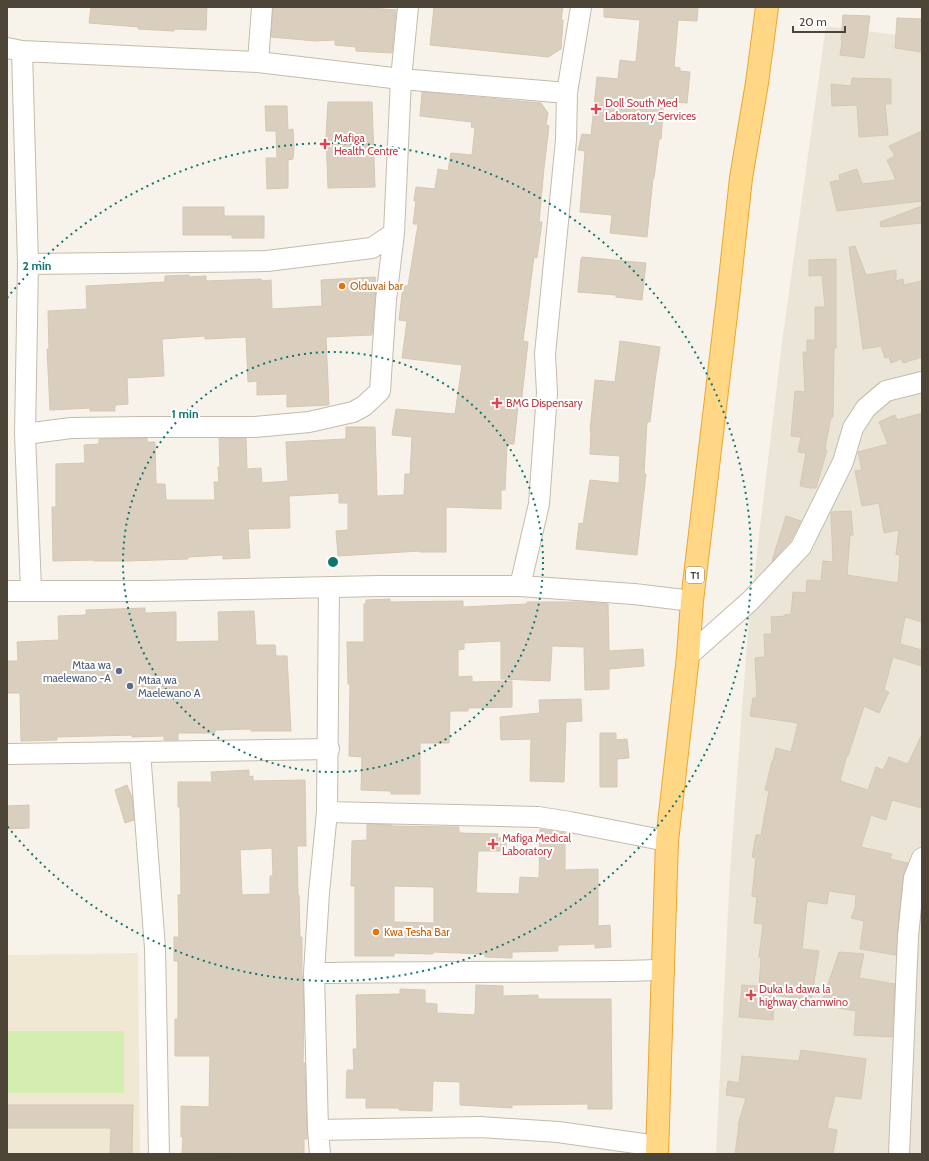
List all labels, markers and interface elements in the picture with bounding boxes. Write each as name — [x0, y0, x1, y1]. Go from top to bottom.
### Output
scale bar — [793, 8, 845, 34]
text: 20 m — [799, 14, 827, 29]
place label: Doll South Med Laboratory Services — [605, 96, 697, 123]
marker: Doll South Med Laboratory Services — [590, 103, 602, 115]
place label: Mafiga Health Centre — [334, 131, 399, 158]
marker: Mafiga Health Centre — [319, 138, 331, 150]
text: 2 min — [23, 258, 51, 273]
place label: Olduvai bar — [350, 279, 404, 293]
marker: Olduvai bar — [337, 281, 347, 291]
place label: BMG Dispensary — [506, 396, 583, 410]
marker: BMG Dispensary — [491, 397, 503, 409]
text: 1 min — [171, 406, 199, 421]
centre of rings — [326, 555, 340, 569]
road number: T1 — [686, 567, 704, 583]
place label: Mtaa wa maelewano -A — [43, 658, 112, 685]
marker: Mtaa wa maelewano -A — [114, 666, 124, 676]
place label: Mtaa wa Maelewano A — [138, 673, 201, 700]
marker: Mtaa wa Maelewano A — [125, 681, 135, 691]
place label: Mafiga Medical Laboratory — [502, 831, 571, 858]
marker: Mafiga Medical Laboratory — [487, 838, 499, 850]
place label: Kwa Tesha Bar — [384, 925, 450, 939]
marker: Kwa Tesha Bar — [371, 927, 381, 937]
place label: Duka la dawa la highway chamwino — [759, 982, 848, 1009]
marker: Duka la dawa la highway chamwino — [746, 990, 756, 1000]

